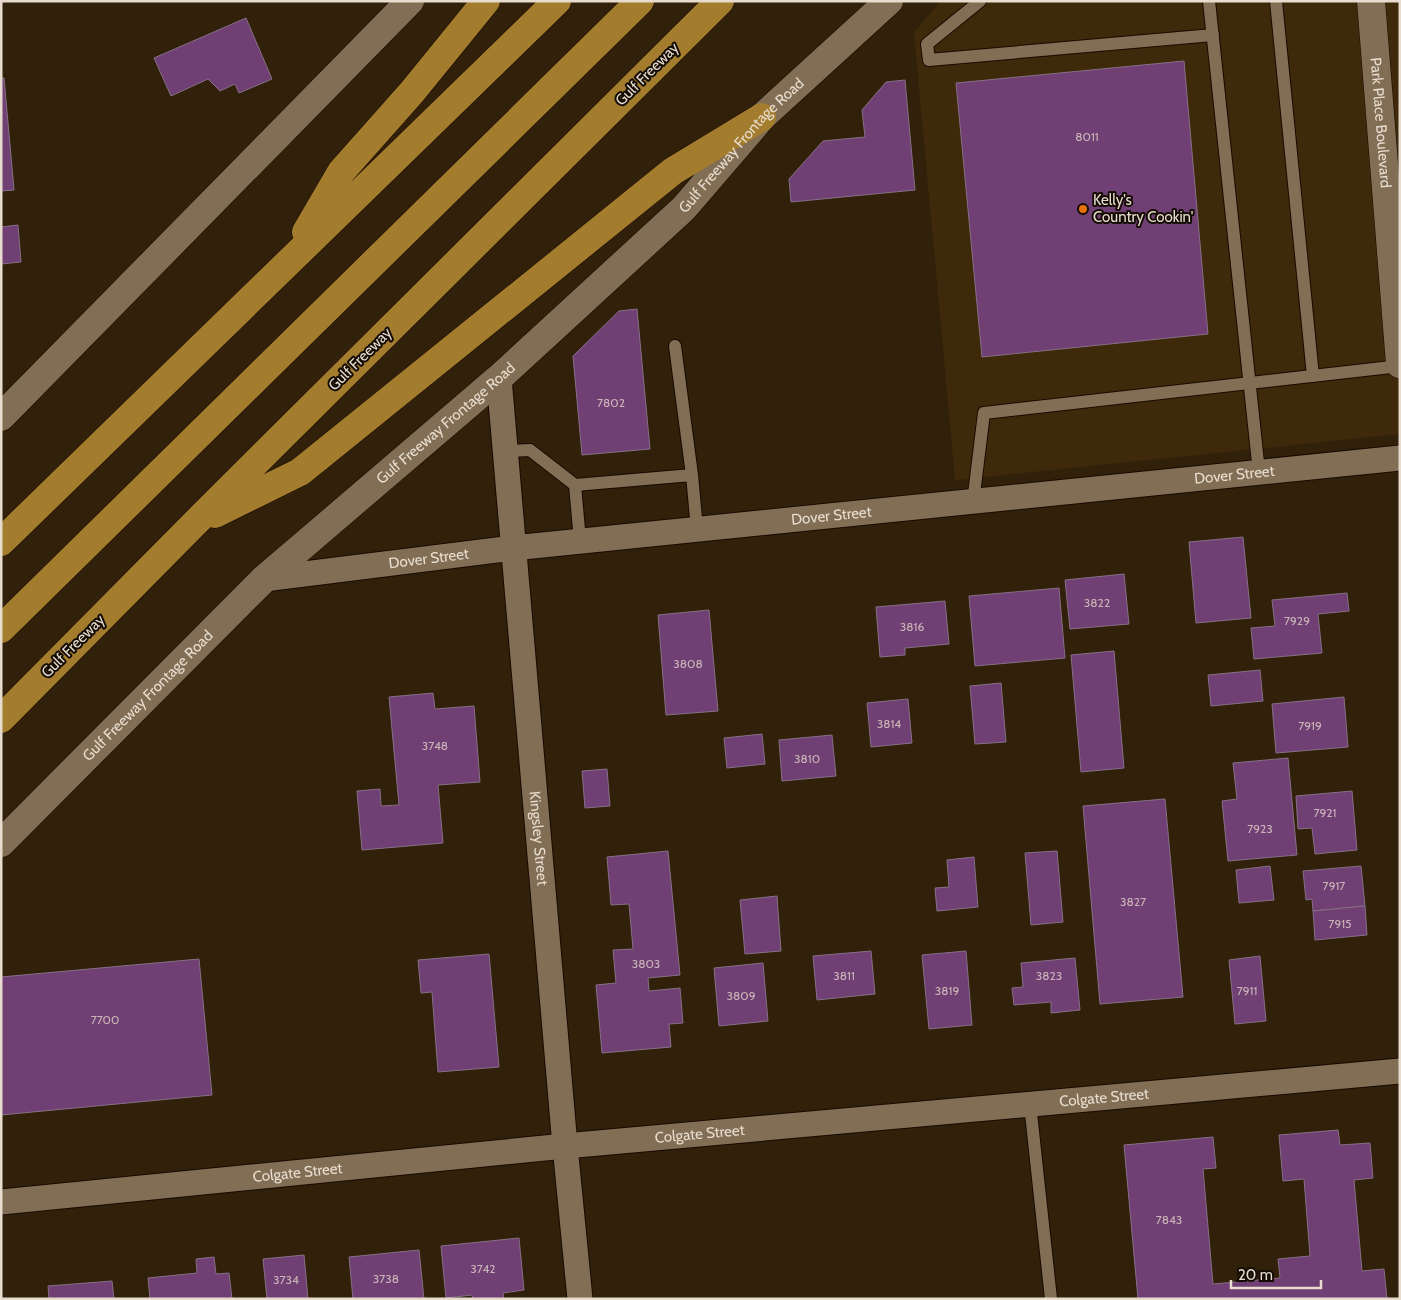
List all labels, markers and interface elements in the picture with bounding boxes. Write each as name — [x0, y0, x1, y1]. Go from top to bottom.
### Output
street label: Gulf Freeway — [612, 38, 683, 109]
street label: Park Place Boulevard — [1367, 57, 1395, 189]
street label: Gulf Freeway Frontage Road — [675, 74, 808, 217]
house number: 8011 — [1075, 129, 1099, 144]
place label: Kelly's Country Cookin' — [1093, 191, 1194, 226]
marker: Kelly's Country Cookin' — [1077, 203, 1089, 215]
street label: Gulf Freeway — [325, 323, 396, 394]
street label: Gulf Freeway Frontage Road — [373, 359, 519, 488]
house number: 7802 — [597, 395, 625, 410]
street label: Dover Street — [1193, 462, 1275, 488]
street label: Dover Street — [790, 503, 872, 529]
street label: Dover Street — [388, 545, 470, 572]
house number: 3822 — [1084, 595, 1110, 610]
street label: Gulf Freeway — [38, 610, 109, 681]
house number: 7929 — [1284, 613, 1310, 628]
house number: 3816 — [900, 619, 924, 634]
street label: Gulf Freeway Frontage Road — [79, 627, 217, 765]
house number: 3808 — [673, 656, 703, 671]
house number: 3814 — [877, 716, 901, 731]
house number: 7919 — [1298, 718, 1322, 733]
house number: 3748 — [422, 738, 448, 753]
house number: 3810 — [794, 751, 820, 766]
street label: Kingsley Street — [526, 790, 552, 886]
house number: 7921 — [1313, 805, 1337, 820]
house number: 7923 — [1247, 821, 1273, 836]
house number: 7917 — [1323, 878, 1345, 893]
house number: 3827 — [1120, 894, 1146, 909]
house number: 7915 — [1328, 916, 1352, 931]
house number: 3803 — [632, 956, 660, 971]
house number: 3811 — [833, 968, 855, 983]
house number: 3823 — [1036, 968, 1062, 983]
house number: 3819 — [935, 983, 959, 998]
house number: 7911 — [1237, 983, 1257, 998]
house number: 3809 — [727, 988, 756, 1003]
house number: 7700 — [91, 1012, 119, 1027]
street label: Colgate Street — [1058, 1085, 1150, 1111]
street label: Colgate Street — [654, 1121, 745, 1147]
street label: Colgate Street — [252, 1159, 343, 1186]
house number: 7843 — [1156, 1212, 1182, 1227]
scale bar — [1231, 1258, 1321, 1290]
house number: 3742 — [470, 1261, 496, 1276]
text: 20 m — [1238, 1266, 1273, 1284]
house number: 3738 — [373, 1271, 399, 1286]
house number: 3734 — [273, 1272, 299, 1287]

